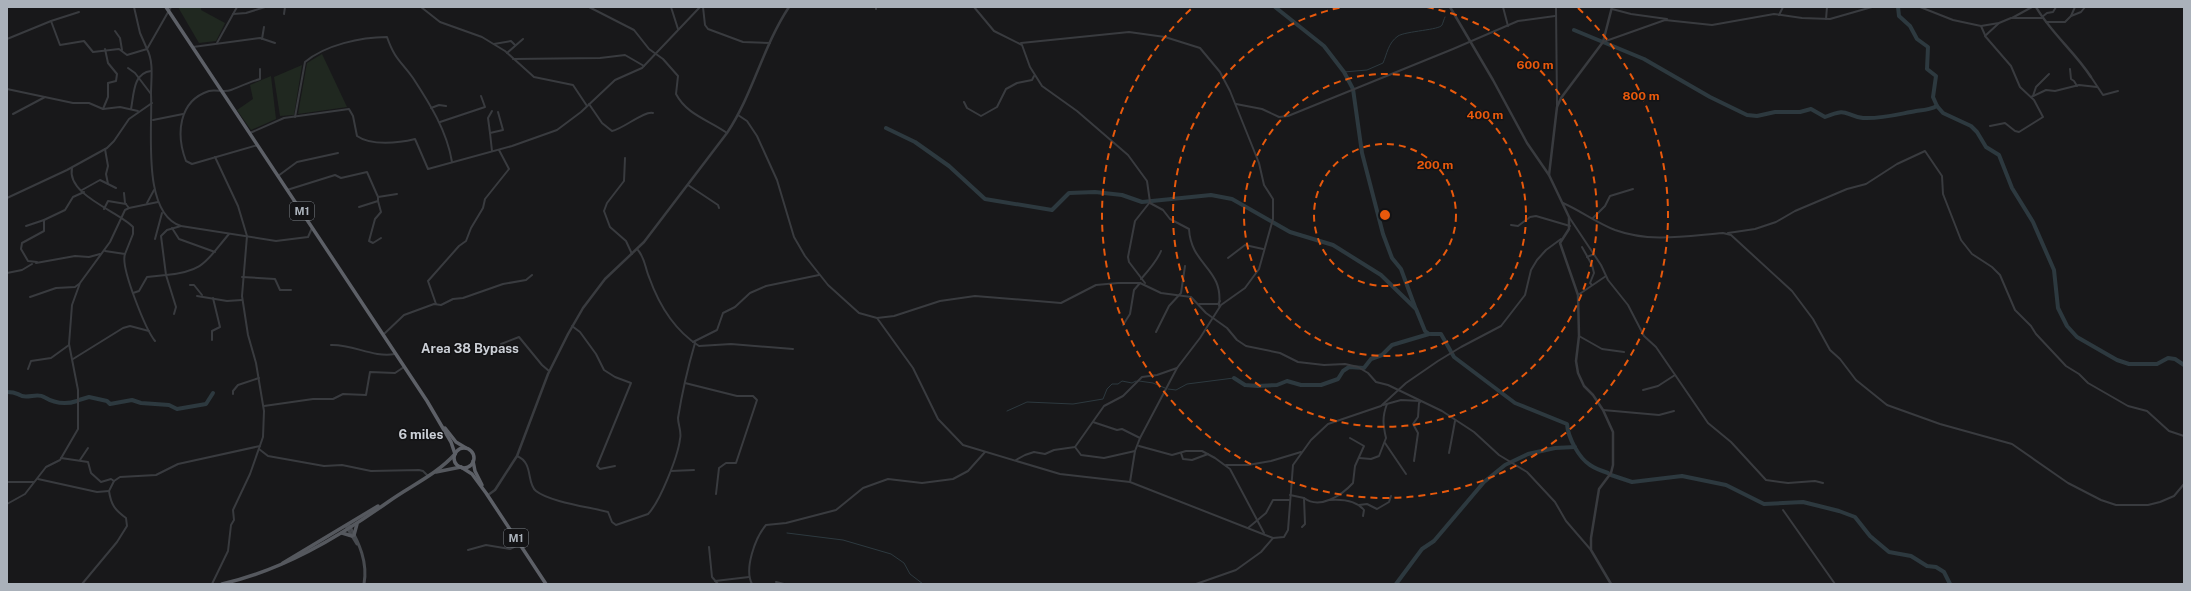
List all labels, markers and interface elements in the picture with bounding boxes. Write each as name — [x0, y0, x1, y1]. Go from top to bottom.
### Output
text: 600 m — [1517, 58, 1554, 72]
text: 800 m — [1623, 89, 1660, 103]
text: 400 m — [1467, 108, 1504, 122]
text: 200 m — [1417, 158, 1453, 172]
road number: M1 — [290, 202, 314, 220]
centre of rings — [1378, 208, 1392, 222]
district label: Area 38 Bypass — [421, 341, 519, 356]
district label: 6 miles — [399, 427, 444, 442]
road number: M1 — [504, 529, 528, 547]

